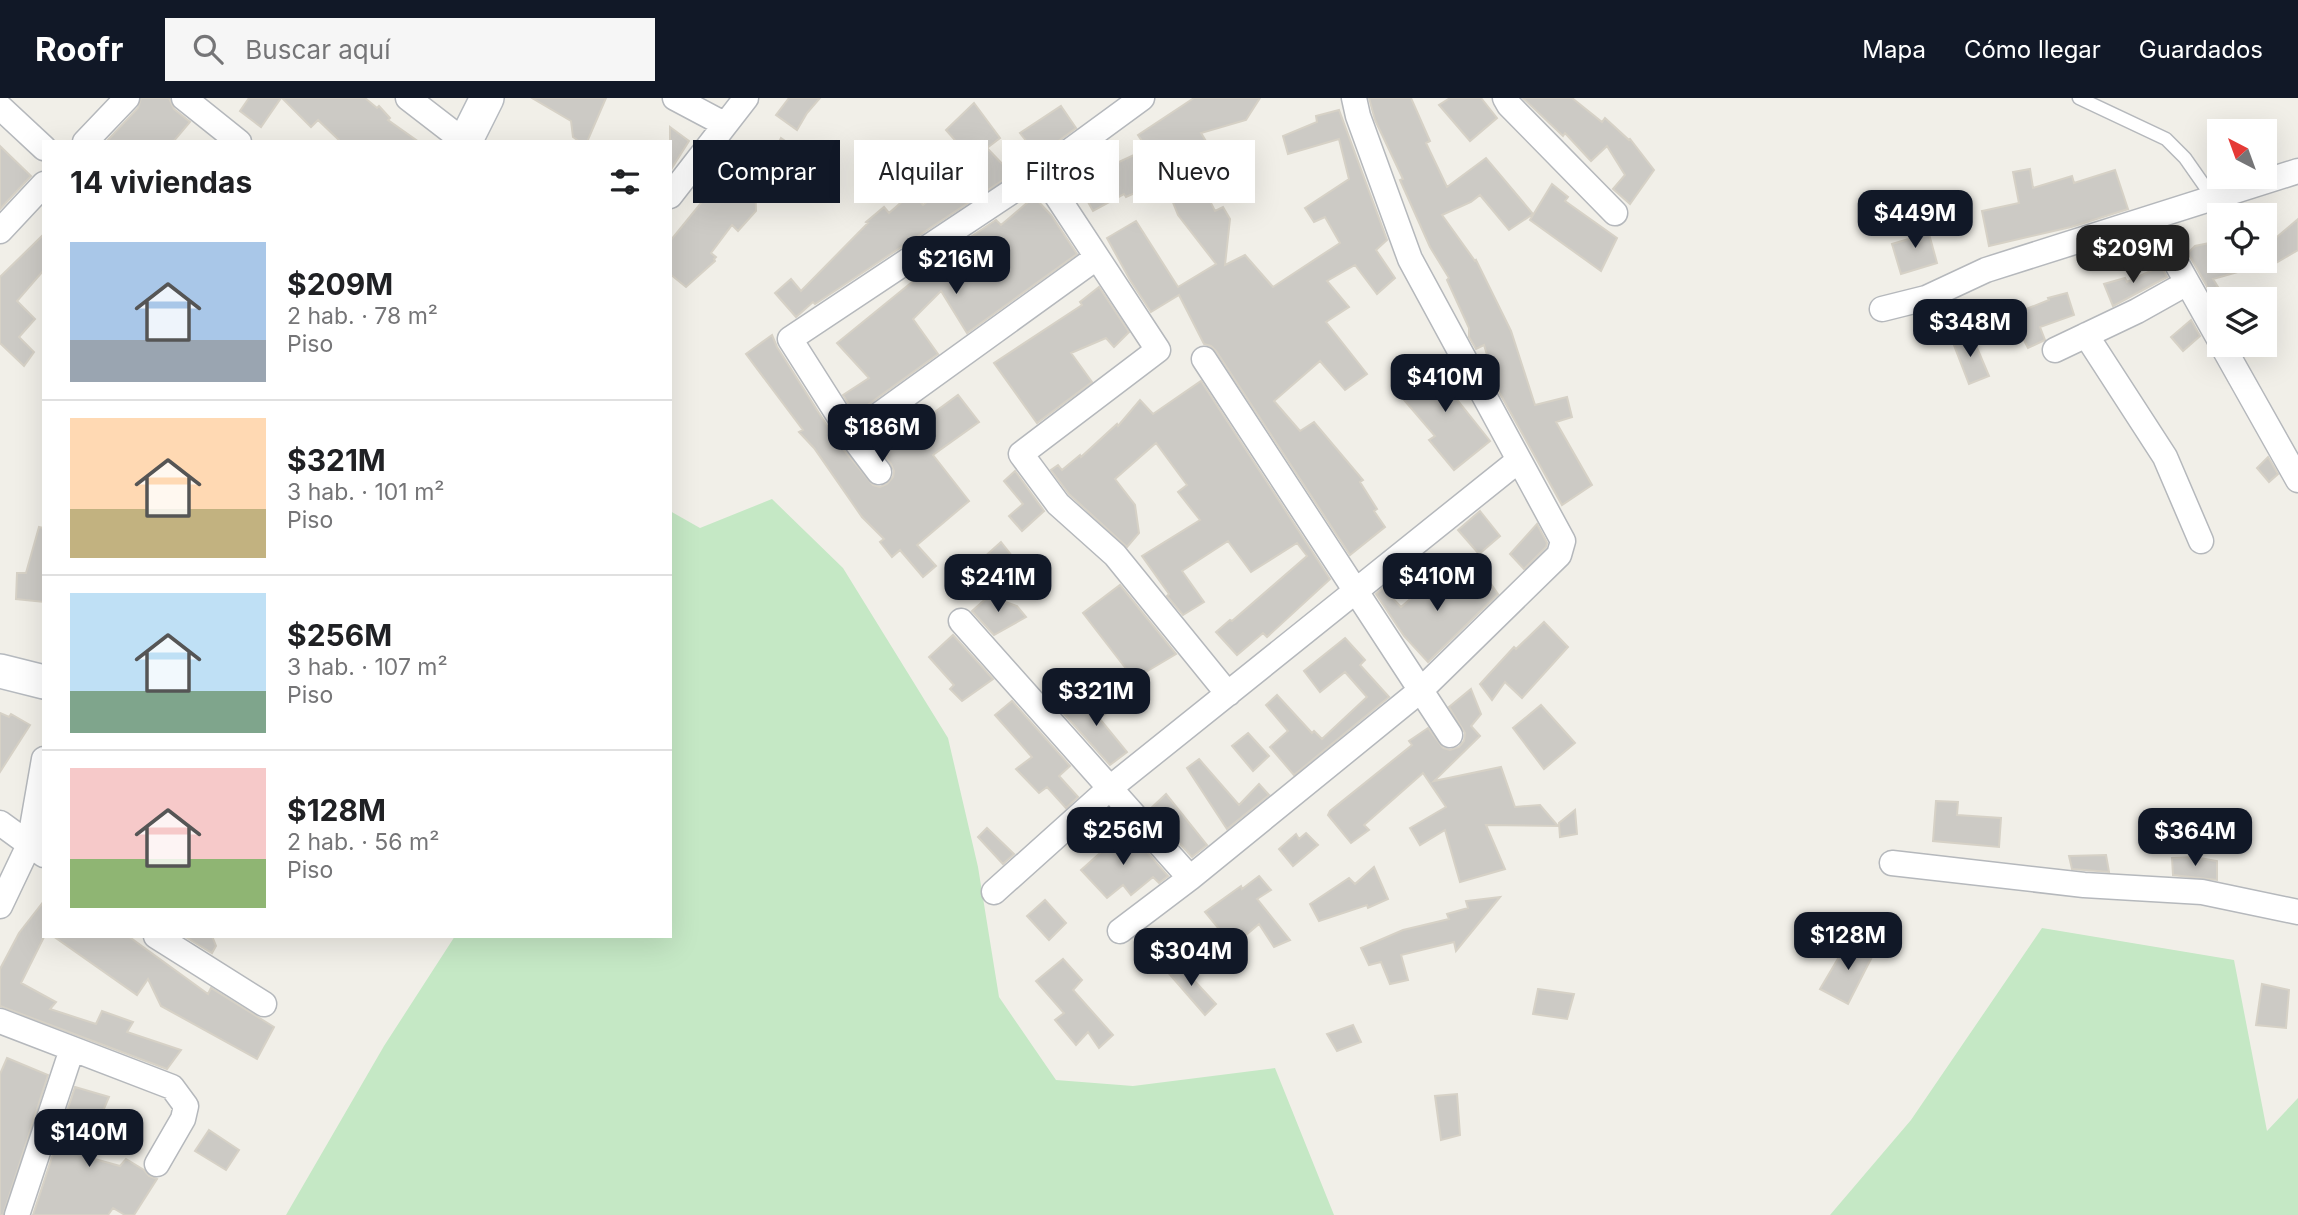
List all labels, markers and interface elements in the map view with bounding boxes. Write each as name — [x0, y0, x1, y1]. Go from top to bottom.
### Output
search box — [165, 18, 655, 81]
text: Roofr — [35, 29, 123, 69]
icon: search — [189, 30, 227, 68]
text: Buscar aquí — [245, 34, 390, 65]
text: Mapa — [1862, 35, 1926, 64]
text: Cómo llegar — [1964, 35, 2101, 64]
text: Guardados — [2139, 35, 2263, 64]
north arrow — [2207, 119, 2277, 189]
map controls — [2207, 119, 2277, 357]
chip: Comprar — [693, 140, 840, 203]
chip: Alquilar — [854, 140, 988, 203]
chip: Filtros — [1002, 140, 1119, 203]
chip: Nuevo — [1133, 140, 1255, 203]
icon: filters — [606, 163, 644, 201]
text: 14 viviendas — [70, 164, 252, 200]
pin: $449M — [1866, 190, 1964, 250]
text: $449M — [1874, 199, 1956, 227]
button: locate — [2207, 203, 2277, 273]
pin: $209M — [2084, 226, 2182, 285]
text: $209M — [2092, 234, 2174, 262]
pin: $216M — [907, 236, 1005, 296]
text: $216M — [918, 245, 994, 273]
text: $209M — [287, 266, 393, 302]
icon: home — [126, 270, 210, 354]
button: layers — [2207, 287, 2277, 357]
pin: $348M — [1921, 300, 2019, 359]
text: 2 hab. · 78 m² — [287, 302, 438, 330]
text: $348M — [1929, 308, 2011, 336]
text: Piso — [287, 330, 333, 358]
pin: $410M — [1396, 354, 1494, 414]
text: $410M — [1407, 363, 1483, 391]
pin: $186M — [833, 404, 931, 464]
text: $186M — [844, 413, 920, 441]
text: $321M — [287, 442, 386, 478]
icon: home — [126, 446, 210, 530]
text: 3 hab. · 101 m² — [287, 478, 444, 506]
text: Piso — [287, 506, 333, 534]
pin: $241M — [949, 554, 1047, 614]
pin: $410M — [1388, 554, 1486, 613]
text: $410M — [1399, 562, 1475, 590]
text: $241M — [960, 563, 1036, 591]
text: $256M — [287, 617, 392, 653]
icon: home — [126, 621, 210, 705]
text: 3 hab. · 107 m² — [287, 653, 448, 681]
pin: $321M — [1047, 668, 1145, 728]
text: $321M — [1058, 677, 1134, 705]
text: Piso — [287, 681, 333, 709]
text: $128M — [287, 792, 386, 828]
icon: home — [126, 796, 210, 880]
pin: $256M — [1074, 808, 1172, 867]
pin: $364M — [2146, 808, 2244, 868]
text: $256M — [1083, 816, 1163, 844]
text: $364M — [2154, 817, 2236, 845]
text: 2 hab. · 56 m² — [287, 828, 439, 856]
text: Piso — [287, 856, 333, 884]
pin: $128M — [1799, 912, 1897, 972]
text: $128M — [1810, 921, 1886, 949]
pin: $304M — [1142, 928, 1240, 988]
text: $304M — [1150, 937, 1232, 965]
pin: $140M — [40, 1110, 138, 1169]
text: $140M — [50, 1118, 128, 1146]

